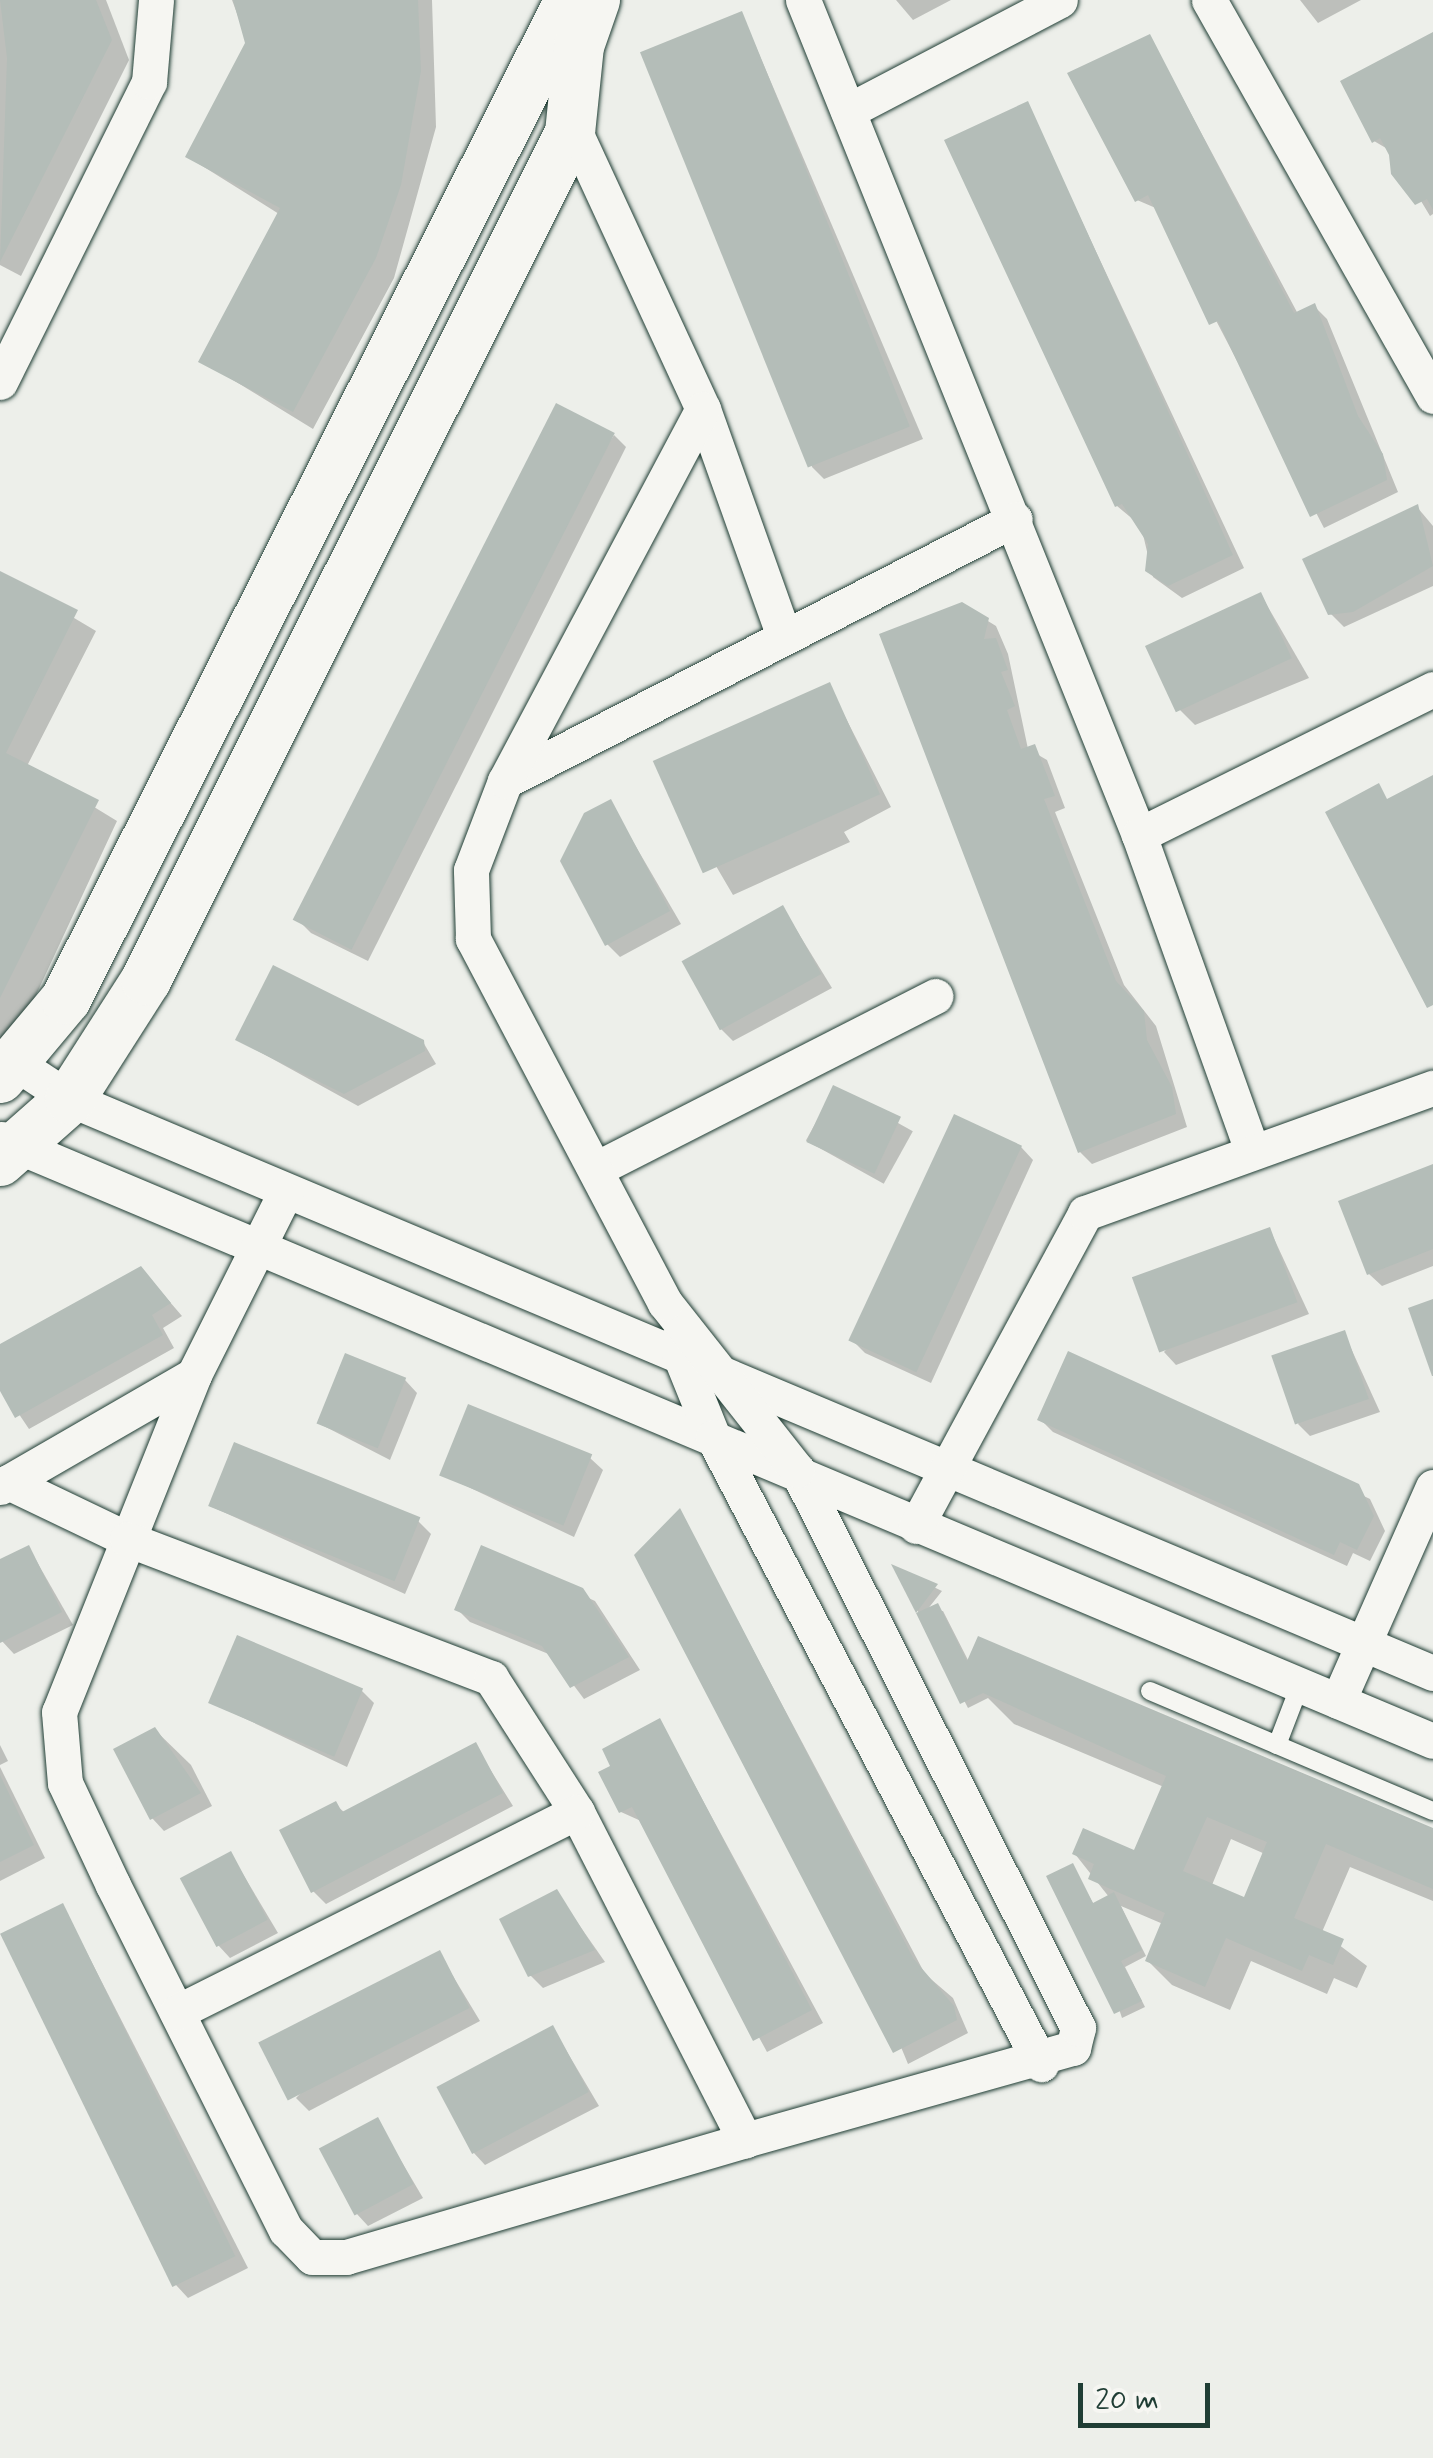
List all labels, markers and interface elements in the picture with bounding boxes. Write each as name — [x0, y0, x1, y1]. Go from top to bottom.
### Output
scale bar — [1083, 2363, 1216, 2425]
text: 20 m — [1095, 2381, 1159, 2420]

